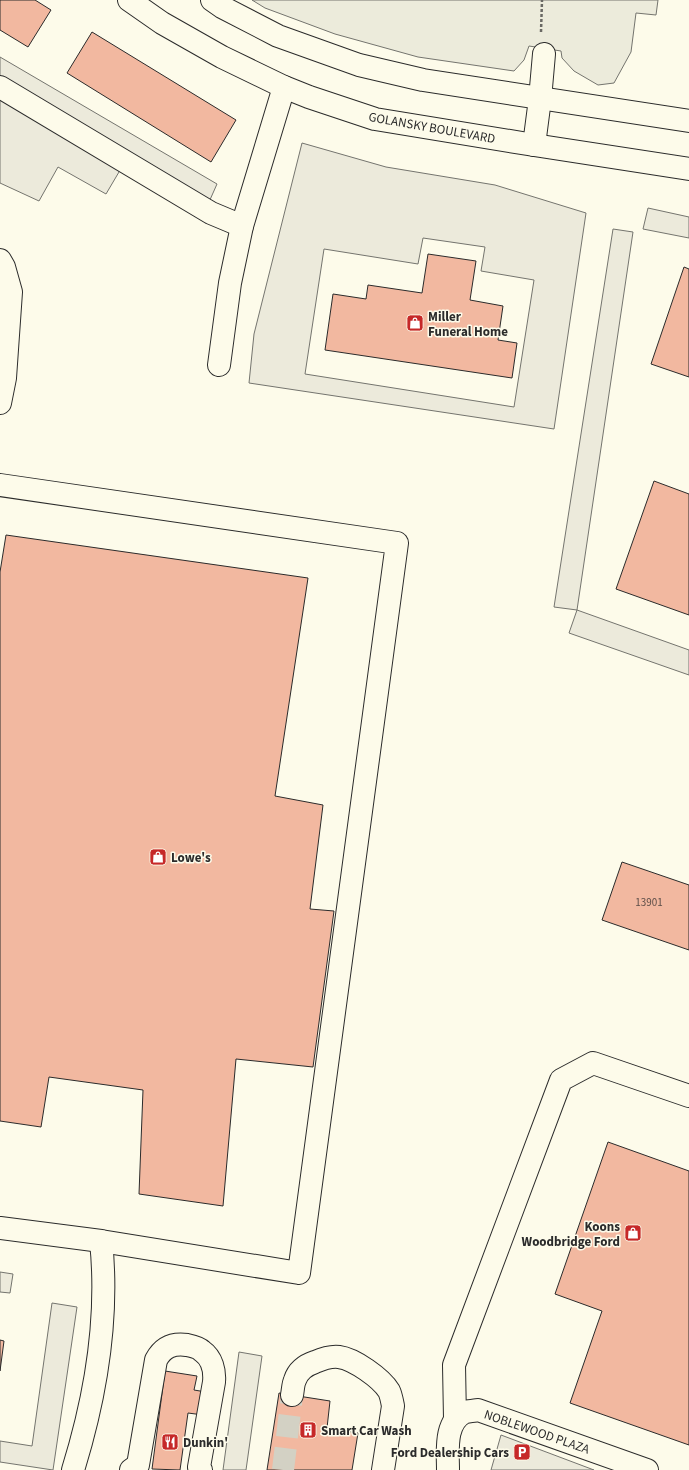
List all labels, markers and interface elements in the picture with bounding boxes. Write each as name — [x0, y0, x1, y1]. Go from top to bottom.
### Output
street label: GOLANSKY BOULEVARD — [367, 108, 497, 148]
place label: Miller Funeral Home — [428, 308, 508, 341]
shop icon: Miller Funeral Home — [405, 313, 425, 333]
shop icon: Lowe's — [148, 847, 168, 867]
place label: Lowe's — [171, 849, 211, 867]
house number: 13901 — [635, 895, 663, 910]
place label: Koons Woodbridge Ford — [522, 1218, 620, 1251]
shop icon: Koons Woodbridge Ford — [623, 1223, 643, 1243]
street label: NOBLEWOOD PLAZA — [481, 1405, 593, 1459]
building icon: Smart Car Wash — [298, 1420, 318, 1440]
place label: Smart Car Wash — [321, 1422, 412, 1440]
restaurant icon: Dunkin' — [160, 1432, 180, 1452]
place label: Dunkin' — [183, 1434, 228, 1452]
parking icon: Ford Dealership Cars — [512, 1442, 532, 1462]
place label: Ford Dealership Cars — [391, 1444, 509, 1462]

